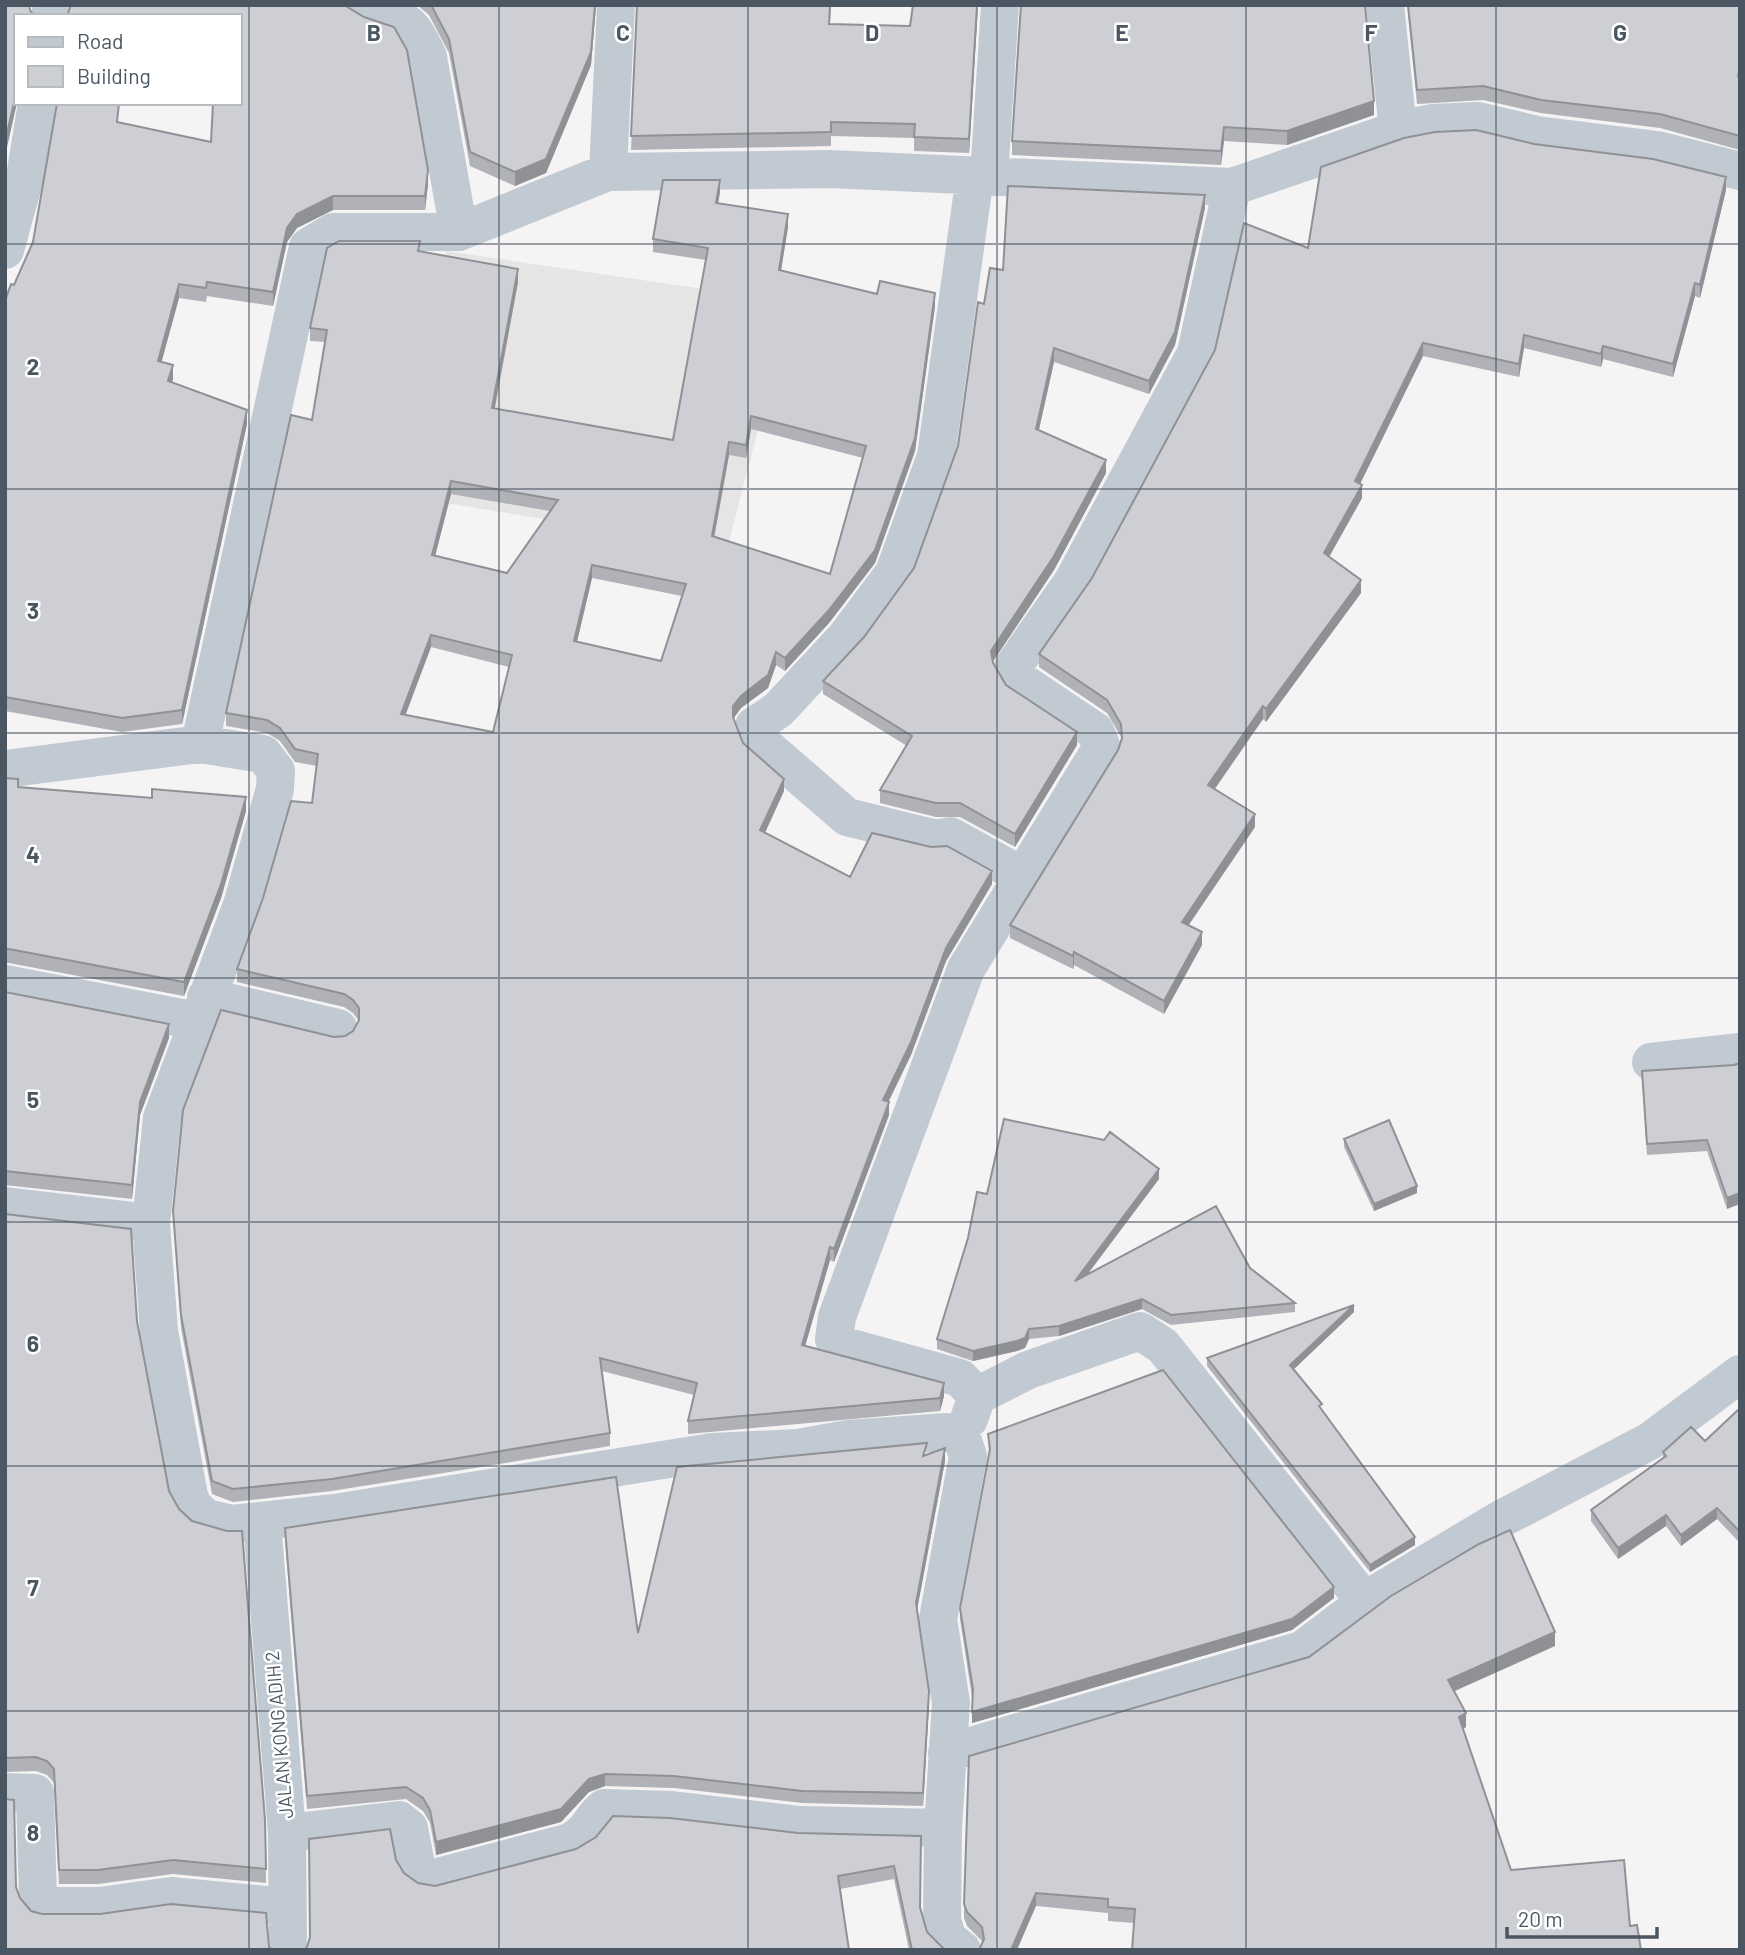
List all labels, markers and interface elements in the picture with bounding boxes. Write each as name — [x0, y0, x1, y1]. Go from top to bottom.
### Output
legend — [14, 14, 242, 105]
text: B — [367, 18, 381, 46]
text: C — [616, 18, 630, 46]
text: D — [865, 18, 879, 46]
text: E — [1115, 18, 1129, 46]
text: F — [1365, 18, 1378, 46]
text: G — [1613, 18, 1627, 46]
text: Road — [77, 28, 123, 53]
text: Building — [77, 63, 151, 88]
text: 2 — [27, 352, 39, 380]
text: 3 — [27, 596, 39, 624]
text: 4 — [26, 840, 40, 868]
text: 5 — [27, 1085, 39, 1113]
text: 6 — [27, 1329, 39, 1357]
text: 7 — [27, 1573, 39, 1601]
street label: JALAN KONG ADIH 2 — [260, 1650, 297, 1820]
text: 8 — [27, 1818, 39, 1846]
scale bar — [1507, 1896, 1658, 1940]
text: 20 m — [1518, 1906, 1563, 1931]

